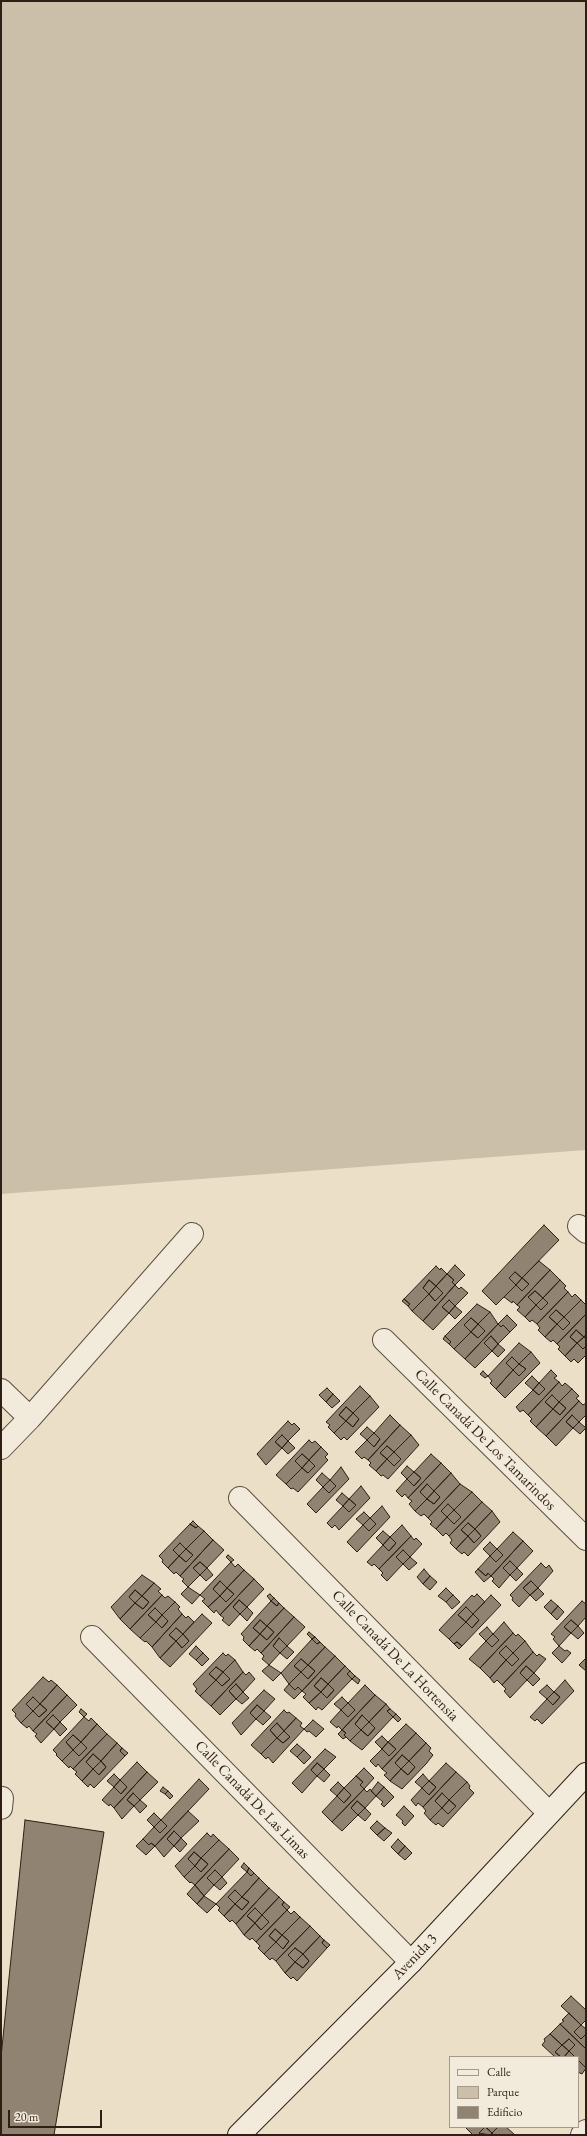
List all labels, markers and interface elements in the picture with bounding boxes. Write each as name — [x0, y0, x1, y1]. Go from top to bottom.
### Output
street label: Calle Canadá De Los Tamarindos — [411, 1366, 559, 1514]
street label: Calle Canadá De La Hortensia — [328, 1587, 462, 1725]
street label: Calle Canadá De Las Limas — [191, 1737, 313, 1863]
street label: Avenida 3 — [389, 1930, 441, 1984]
legend — [449, 2056, 579, 2128]
text: Calle — [487, 2064, 511, 2080]
text: Parque — [487, 2084, 519, 2100]
scale bar — [10, 2102, 104, 2128]
text: Edificio — [487, 2104, 522, 2120]
text: 20 m — [15, 2109, 38, 2125]

